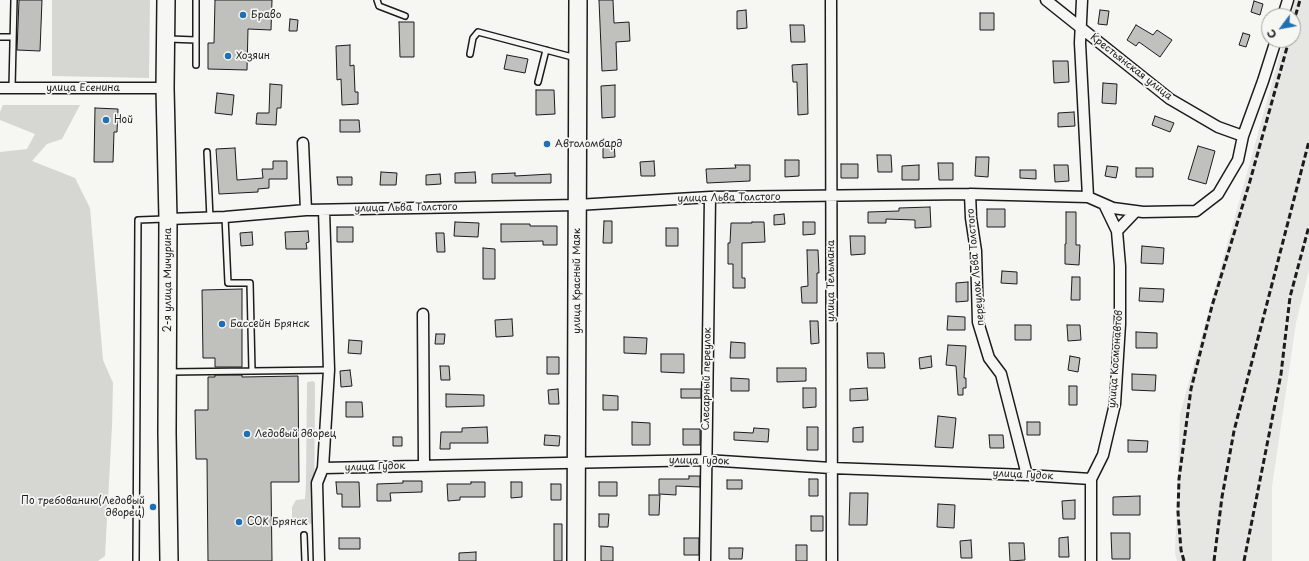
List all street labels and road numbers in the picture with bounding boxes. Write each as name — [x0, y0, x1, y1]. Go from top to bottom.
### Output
street label: Крестьянская улица — [1088, 31, 1174, 103]
street label: улица Есенина — [46, 82, 120, 94]
street label: улица Льва Толстого — [677, 191, 781, 205]
street label: улица Льва Толстого — [354, 201, 458, 215]
street label: переулок Льва Толстого — [965, 208, 987, 326]
street label: 2-я улица Мичурина — [162, 228, 174, 332]
street label: улица Красный Маяк — [571, 228, 583, 334]
street label: улица Тельмана — [825, 240, 837, 322]
street label: улица Космонавтов — [1107, 310, 1125, 408]
street label: Слесарный переулок — [700, 327, 714, 431]
street label: улица Гудок — [669, 454, 729, 468]
street label: улица Гудок — [345, 460, 405, 474]
street label: улица Гудок — [992, 467, 1054, 483]

